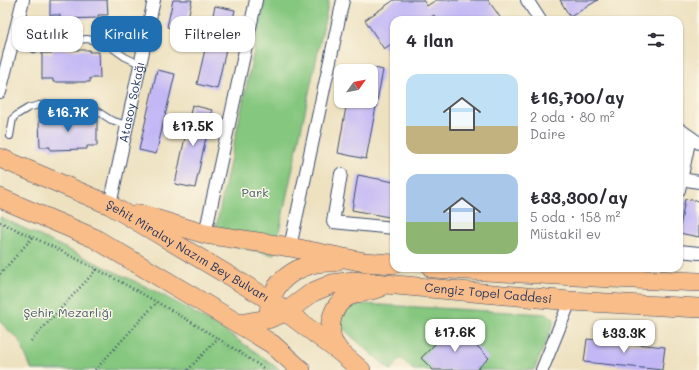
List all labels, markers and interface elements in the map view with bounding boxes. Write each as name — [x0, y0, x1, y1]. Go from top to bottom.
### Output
chip: Satılık — [12, 16, 83, 52]
chip: Kiralık — [91, 16, 162, 52]
chip: Filtreler — [170, 16, 255, 52]
text: 4 ilan — [406, 29, 453, 51]
icon: filters — [645, 29, 667, 51]
street label: Atasoy Sokağı — [115, 60, 148, 144]
north arrow — [334, 64, 378, 108]
map controls — [334, 64, 378, 108]
text: ₺16,700/ay — [530, 86, 625, 108]
icon: home — [438, 90, 486, 138]
pin: ₺16.7K — [35, 99, 101, 133]
text: ₺16.7K — [47, 103, 89, 120]
text: 2 oda · 80 m² — [530, 108, 615, 125]
pin: ₺17.5K — [160, 113, 226, 147]
text: ₺17.5K — [172, 117, 214, 134]
text: Daire — [530, 125, 566, 142]
park label: Park — [241, 184, 269, 200]
text: ₺33,300/ay — [530, 186, 628, 208]
icon: home — [438, 190, 486, 238]
street label: Şehit Miralay Nazım Bey Bulvarı — [104, 196, 273, 305]
text: 5 oda · 158 m² — [530, 208, 620, 225]
text: Müstakil ev — [530, 225, 601, 242]
street label: Cengiz Topel Caddesi — [424, 279, 553, 306]
park label: Şehir Mezarlığı — [23, 304, 113, 320]
pin: ₺17.6K — [422, 319, 488, 353]
pin: ₺33.3K — [591, 320, 657, 354]
text: ₺17.6K — [434, 323, 476, 340]
text: ₺33.3K — [602, 324, 646, 341]

